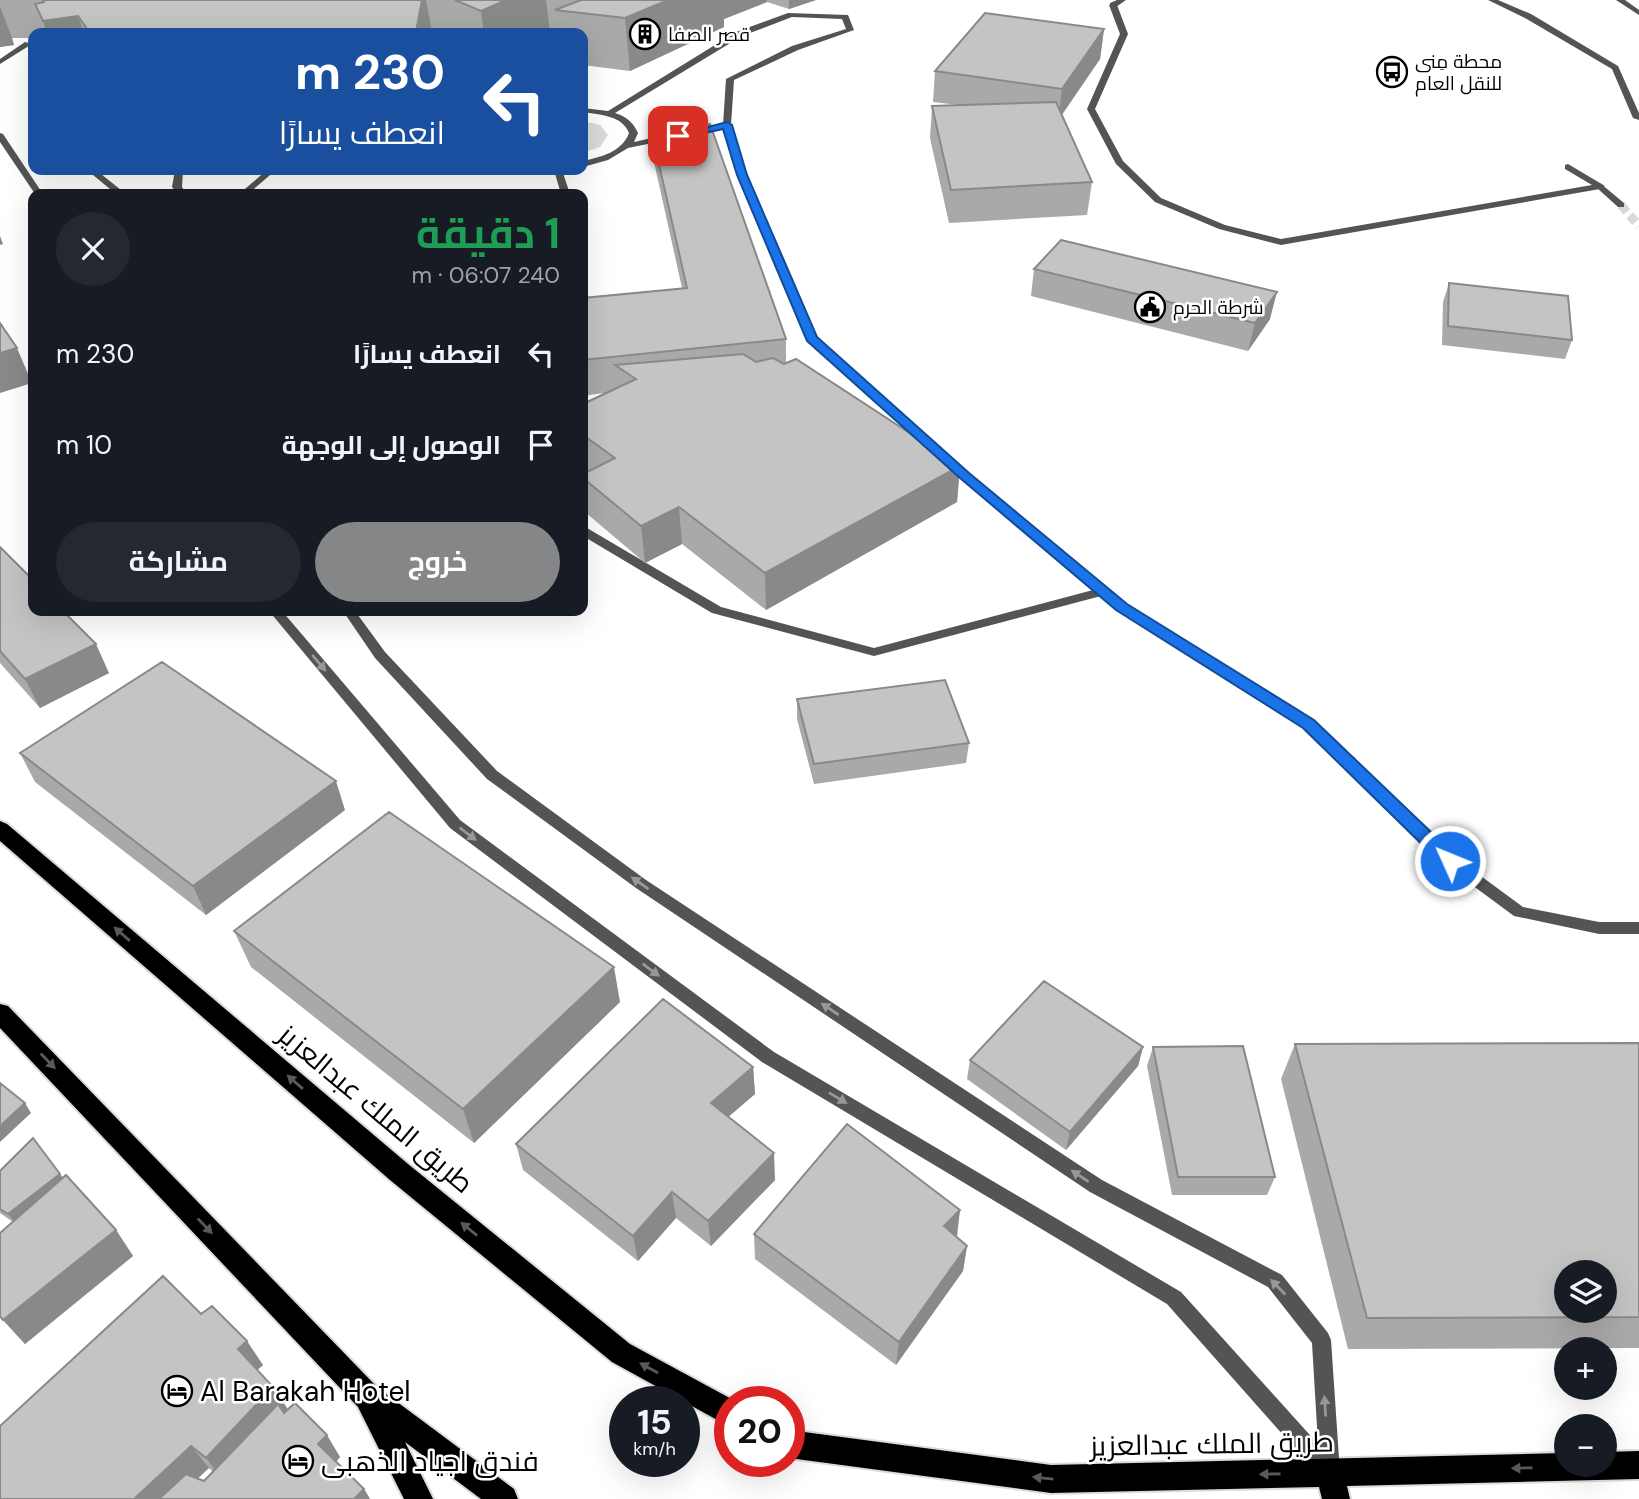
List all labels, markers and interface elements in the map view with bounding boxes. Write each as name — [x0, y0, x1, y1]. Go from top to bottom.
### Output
building icon: قصر الصفا — [628, 17, 662, 51]
place label: قصر الصفا — [668, 22, 750, 47]
text: 230 m — [295, 40, 445, 104]
place label: محطة مِنى للنقل العام — [1415, 49, 1502, 97]
bus stop icon: محطة مِنى للنقل العام — [1375, 55, 1409, 89]
icon: left — [469, 56, 560, 147]
pin — [648, 106, 708, 166]
text: انعطف يسارًا — [279, 112, 445, 154]
icon: arrive — [659, 117, 697, 155]
text: 1 دقيقة — [416, 206, 560, 261]
button: close — [56, 212, 130, 286]
text: 240 m · 06:07 — [412, 260, 560, 290]
public building icon: شرطة الحرم — [1133, 290, 1167, 324]
place label: شرطة الحرم — [1173, 295, 1264, 321]
icon: left — [522, 335, 560, 373]
text: 230 m — [56, 337, 134, 371]
text: انعطف يسارًا — [353, 337, 501, 371]
icon: arrive — [522, 426, 560, 464]
text: 10 m — [56, 428, 112, 462]
text: الوصول إلى الوجهة — [282, 428, 501, 462]
button: مشاركة — [56, 522, 301, 602]
button: خروج — [315, 522, 560, 602]
one-way arrow — [311, 654, 327, 672]
position arrow — [1413, 824, 1487, 898]
one-way arrow — [459, 827, 477, 841]
one-way arrow — [631, 876, 649, 890]
one-way arrow — [114, 927, 131, 942]
one-way arrow — [642, 962, 660, 976]
one-way arrow — [820, 1003, 839, 1016]
street label: طريق الملك عبدالعزيز — [269, 1015, 481, 1202]
one-way arrow — [40, 1052, 56, 1070]
one-way arrow — [286, 1074, 304, 1090]
one-way arrow — [829, 1092, 848, 1104]
one-way arrow — [1071, 1169, 1089, 1183]
one-way arrow — [196, 1217, 212, 1234]
one-way arrow — [460, 1222, 477, 1237]
map controls — [1554, 1260, 1617, 1477]
button: layers — [1554, 1260, 1617, 1323]
one-way arrow — [1270, 1279, 1286, 1296]
button: + — [1554, 1337, 1617, 1400]
one-way arrow — [639, 1362, 658, 1374]
place label: Al Barakah Hotel — [200, 1373, 411, 1410]
hotel icon: Al Barakah Hotel — [160, 1374, 194, 1408]
speed limit sign: 20 — [714, 1386, 805, 1477]
one-way arrow — [1320, 1395, 1331, 1417]
text: 15 — [637, 1399, 672, 1445]
button: − — [1554, 1414, 1617, 1477]
street label: طريق الملك عبدالعزيز — [1088, 1423, 1334, 1465]
text: km/h — [633, 1437, 676, 1461]
place label: فندق اجیاد الذهبی — [321, 1443, 539, 1480]
hotel icon: فندق اجیاد الذهبی — [281, 1444, 315, 1478]
one-way arrow — [1511, 1462, 1533, 1474]
one-way arrow — [1259, 1468, 1281, 1480]
one-way arrow — [1031, 1472, 1053, 1483]

